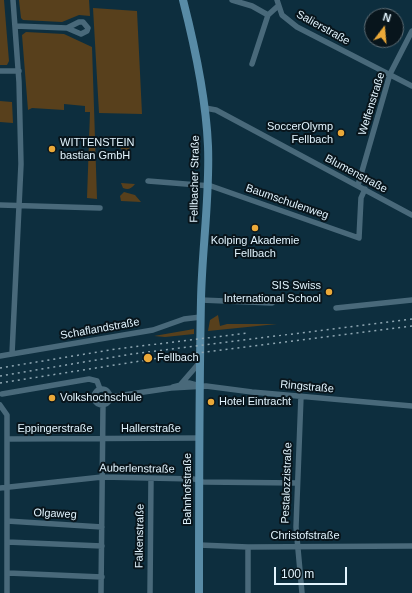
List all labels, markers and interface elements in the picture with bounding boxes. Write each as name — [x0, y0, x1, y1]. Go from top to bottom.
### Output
street label: Salierstraße — [294, 8, 352, 48]
north arrow — [364, 8, 404, 48]
text: N — [382, 11, 393, 24]
street label: Welfenstraße — [356, 71, 388, 137]
place label: SoccerOlymp Fellbach — [267, 120, 333, 146]
marker: SoccerOlymp Fellbach — [336, 128, 346, 138]
street label: Fellbacher Straße — [188, 135, 202, 223]
place label: WITTENSTEIN bastian GmbH — [60, 136, 135, 162]
marker: WITTENSTEIN bastian GmbH — [47, 144, 57, 154]
street label: Blumenstraße — [323, 152, 389, 196]
street label: Baumschulenweg — [244, 182, 330, 222]
marker: Kolping Akademie Fellbach — [250, 223, 260, 233]
place label: Kolping Akademie Fellbach — [211, 234, 299, 260]
place label: SIS Swiss International School — [224, 279, 321, 305]
marker: SIS Swiss International School — [324, 287, 334, 297]
street label: Schaflandstraße — [59, 316, 141, 342]
place label: Fellbach — [157, 351, 199, 365]
marker: Fellbach — [142, 352, 154, 364]
street label: Ringstraße — [280, 378, 334, 396]
place label: Volkshochschule — [60, 391, 142, 405]
marker: Volkshochschule — [47, 393, 57, 403]
place label: Hotel Eintracht — [219, 395, 291, 409]
marker: Hotel Eintracht — [206, 397, 216, 407]
street label: Eppingerstraße — [17, 422, 93, 436]
street label: Hallerstraße — [121, 422, 181, 436]
street label: Pestalozzistraße — [279, 442, 295, 524]
street label: Bahnhofstraße — [181, 453, 195, 525]
street label: Auberlenstraße — [99, 462, 175, 476]
street label: Falkenstraße — [133, 504, 147, 568]
street label: Olgaweg — [33, 506, 77, 522]
street label: Christofstraße — [270, 529, 340, 543]
scale bar — [276, 559, 349, 585]
text: 100 m — [281, 567, 314, 581]

